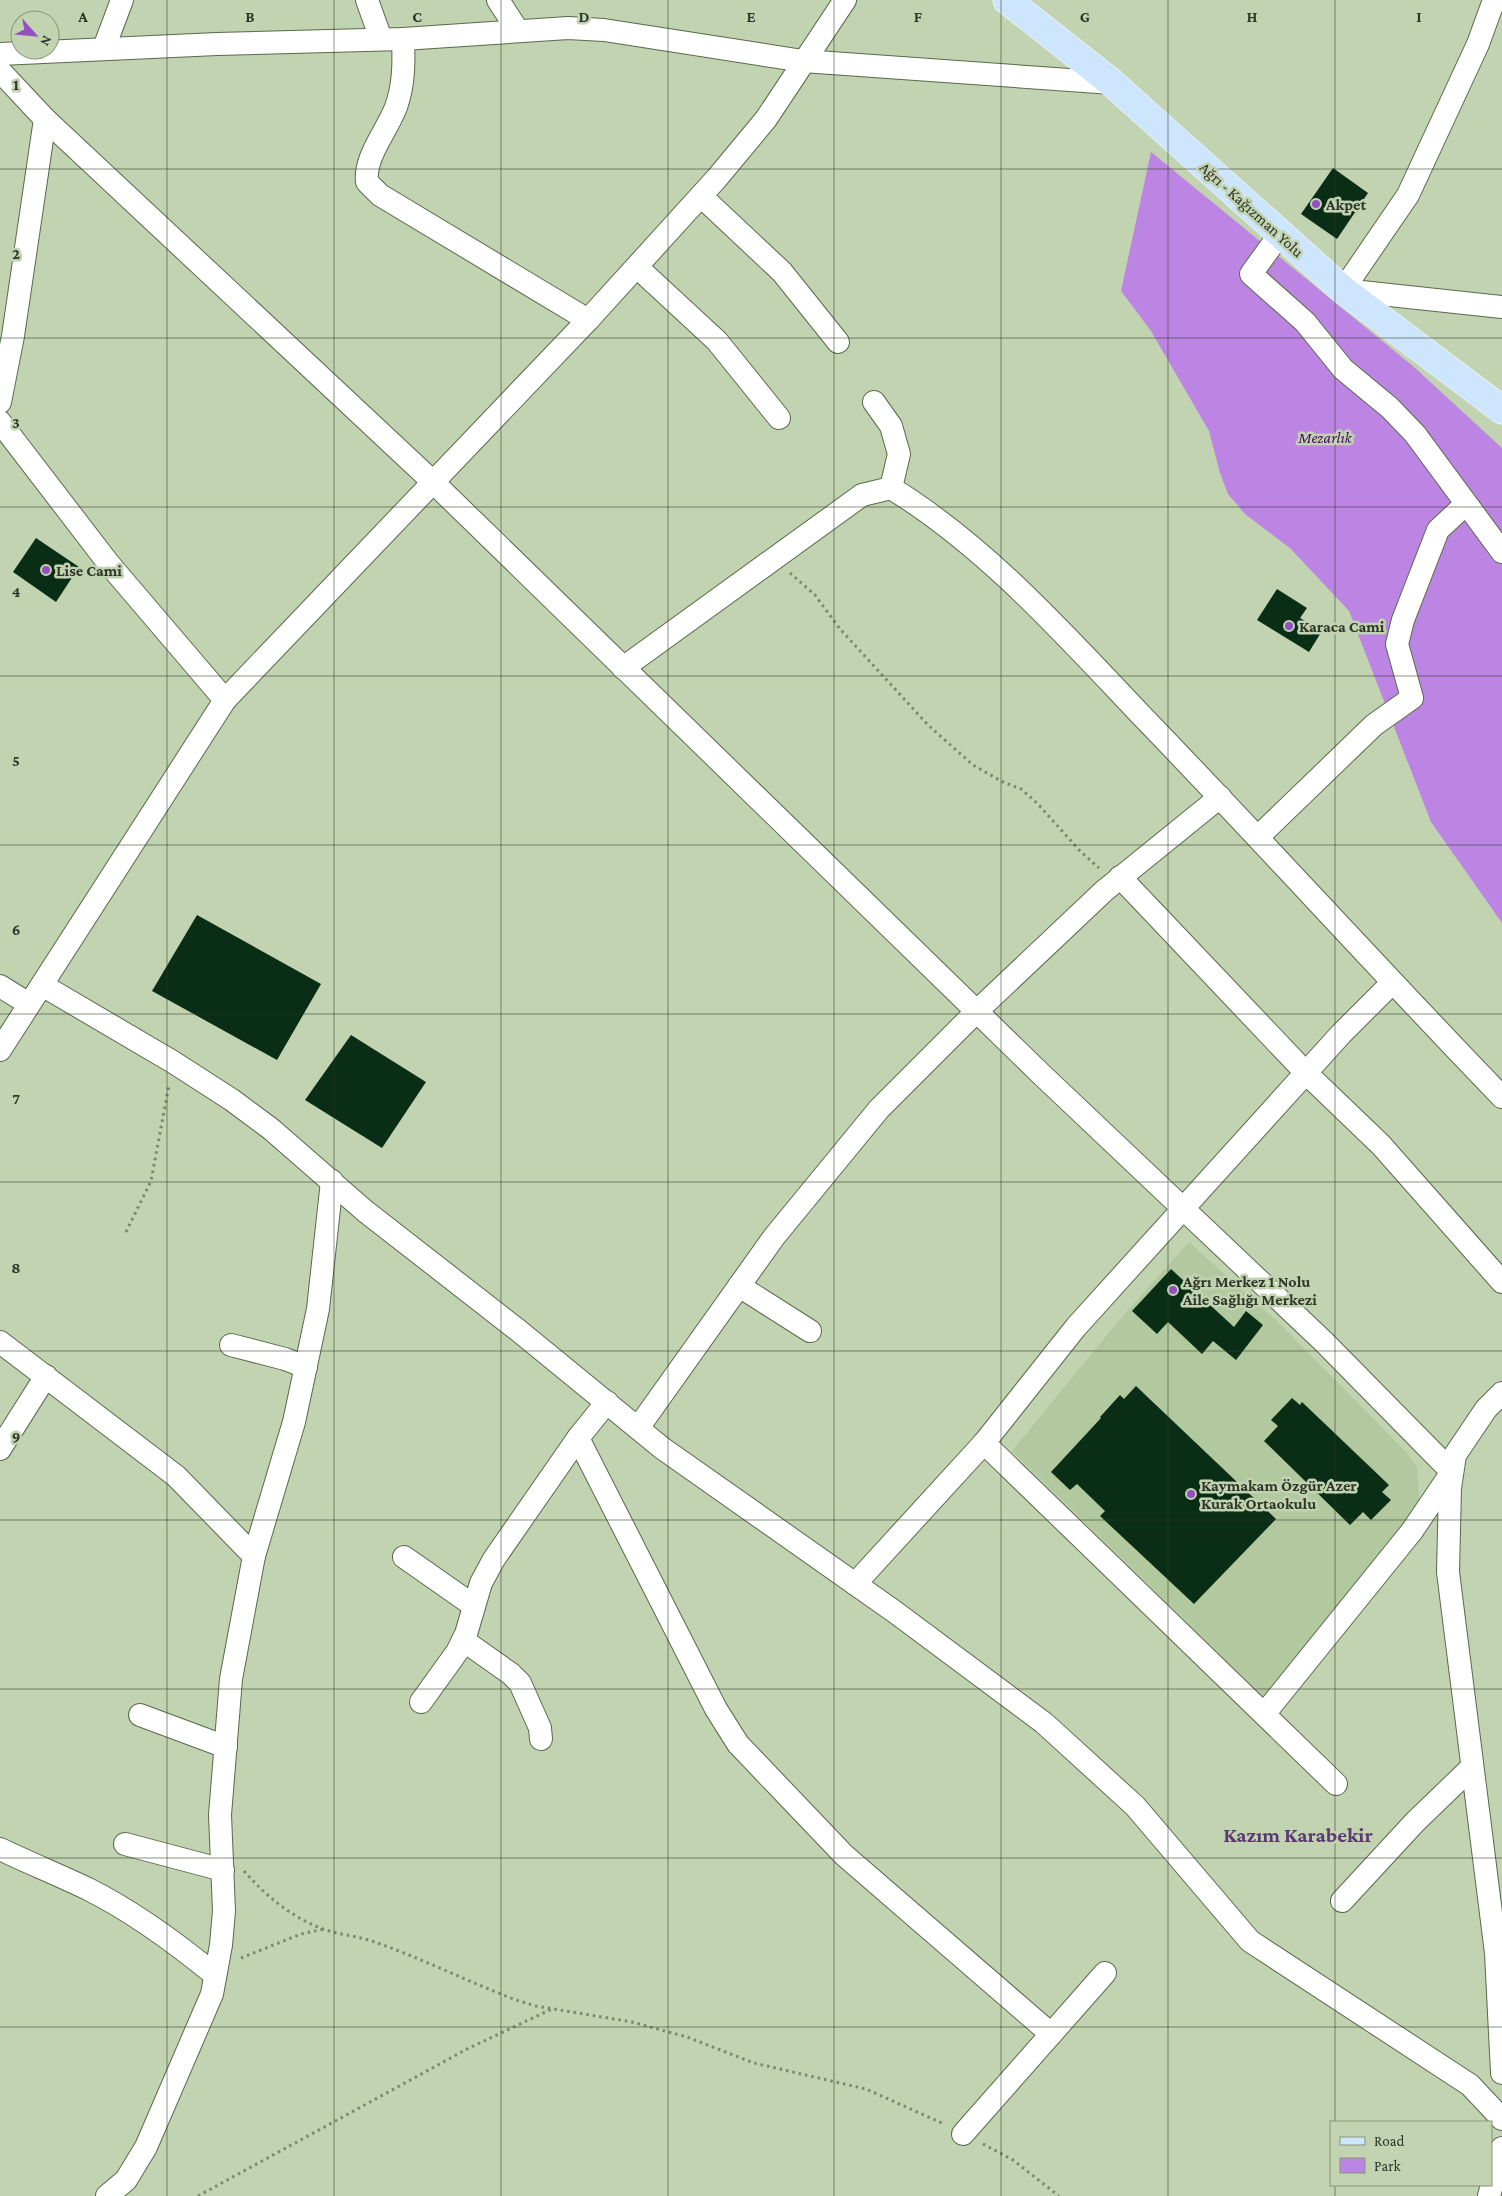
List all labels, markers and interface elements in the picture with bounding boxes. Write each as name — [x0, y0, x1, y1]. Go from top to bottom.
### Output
text: A — [77, 8, 88, 25]
text: B — [245, 8, 255, 25]
text: C — [412, 8, 422, 25]
text: D — [578, 8, 590, 25]
text: E — [746, 8, 756, 25]
text: F — [914, 8, 923, 25]
text: G — [1080, 8, 1090, 25]
text: H — [1247, 8, 1258, 25]
text: I — [1416, 8, 1422, 25]
north arrow — [10, 10, 60, 60]
text: N — [37, 33, 56, 49]
text: 1 — [13, 76, 19, 93]
street label: Ağrı - Kağızman Yolu — [1196, 158, 1307, 261]
place label: Akpet — [1325, 196, 1366, 213]
marker: Akpet — [1310, 198, 1322, 210]
text: 2 — [12, 245, 20, 262]
text: 3 — [12, 414, 20, 431]
park label: Mezarlık — [1297, 429, 1353, 446]
place label: Lise Cami — [56, 562, 122, 579]
marker: Lise Cami — [40, 564, 52, 576]
text: 4 — [12, 583, 21, 600]
place label: Karaca Cami — [1299, 618, 1385, 635]
marker: Karaca Cami — [1283, 620, 1295, 632]
text: 5 — [12, 752, 20, 769]
text: 6 — [12, 921, 20, 938]
text: 7 — [12, 1090, 20, 1107]
text: 8 — [11, 1259, 21, 1276]
place label: Ağrı Merkez 1 Nolu Aile Sağlığı Merkezi — [1182, 1273, 1317, 1308]
marker: Ağrı Merkez 1 Nolu Aile Sağlığı Merkezi — [1167, 1284, 1179, 1296]
text: 9 — [12, 1428, 20, 1445]
place label: Kaymakam Özgür Azer Kurak Ortaokulu — [1201, 1477, 1357, 1512]
marker: Kaymakam Özgür Azer Kurak Ortaokulu — [1185, 1488, 1197, 1500]
district label: Kazım Karabekir — [1223, 1823, 1373, 1847]
legend — [1330, 2121, 1492, 2186]
text: Road — [1374, 2133, 1405, 2149]
text: Park — [1374, 2158, 1401, 2174]

